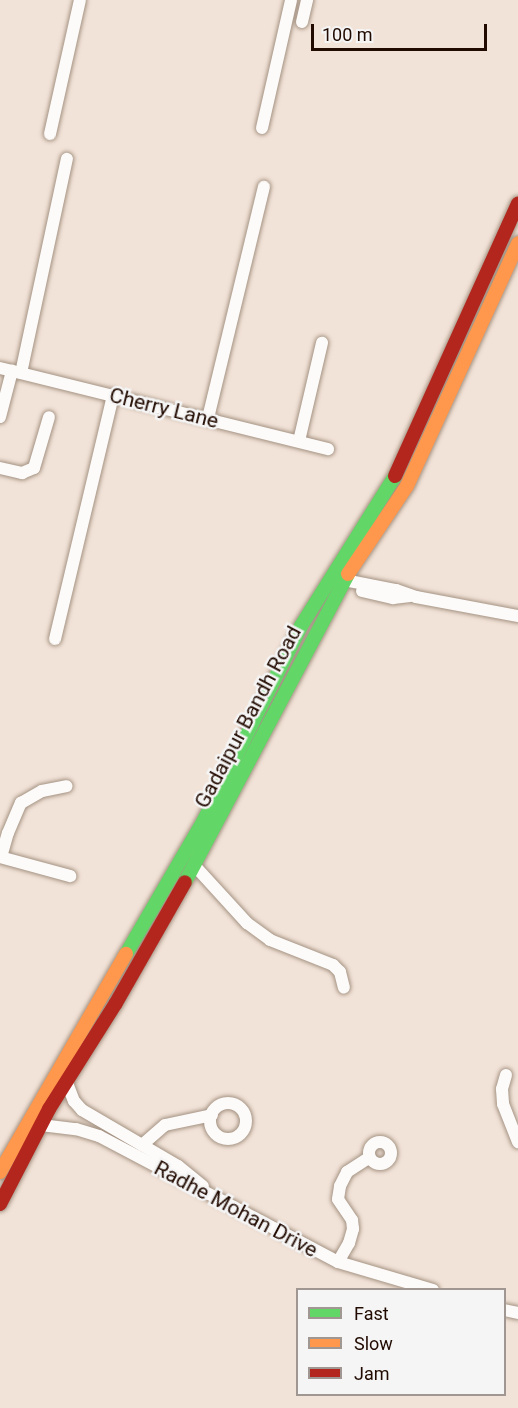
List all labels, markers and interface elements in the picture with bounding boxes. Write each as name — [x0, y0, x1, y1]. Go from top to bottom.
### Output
scale bar — [314, 12, 490, 50]
text: 100 m — [322, 24, 373, 45]
street label: Cherry Lane — [107, 382, 221, 434]
street label: Gadaipur Bandh Road — [189, 622, 307, 812]
street label: Radhe Mohan Drive — [150, 1155, 322, 1263]
legend — [296, 1288, 506, 1396]
text: Fast — [354, 1303, 389, 1324]
text: Slow — [354, 1333, 393, 1354]
text: Jam — [354, 1363, 390, 1384]

